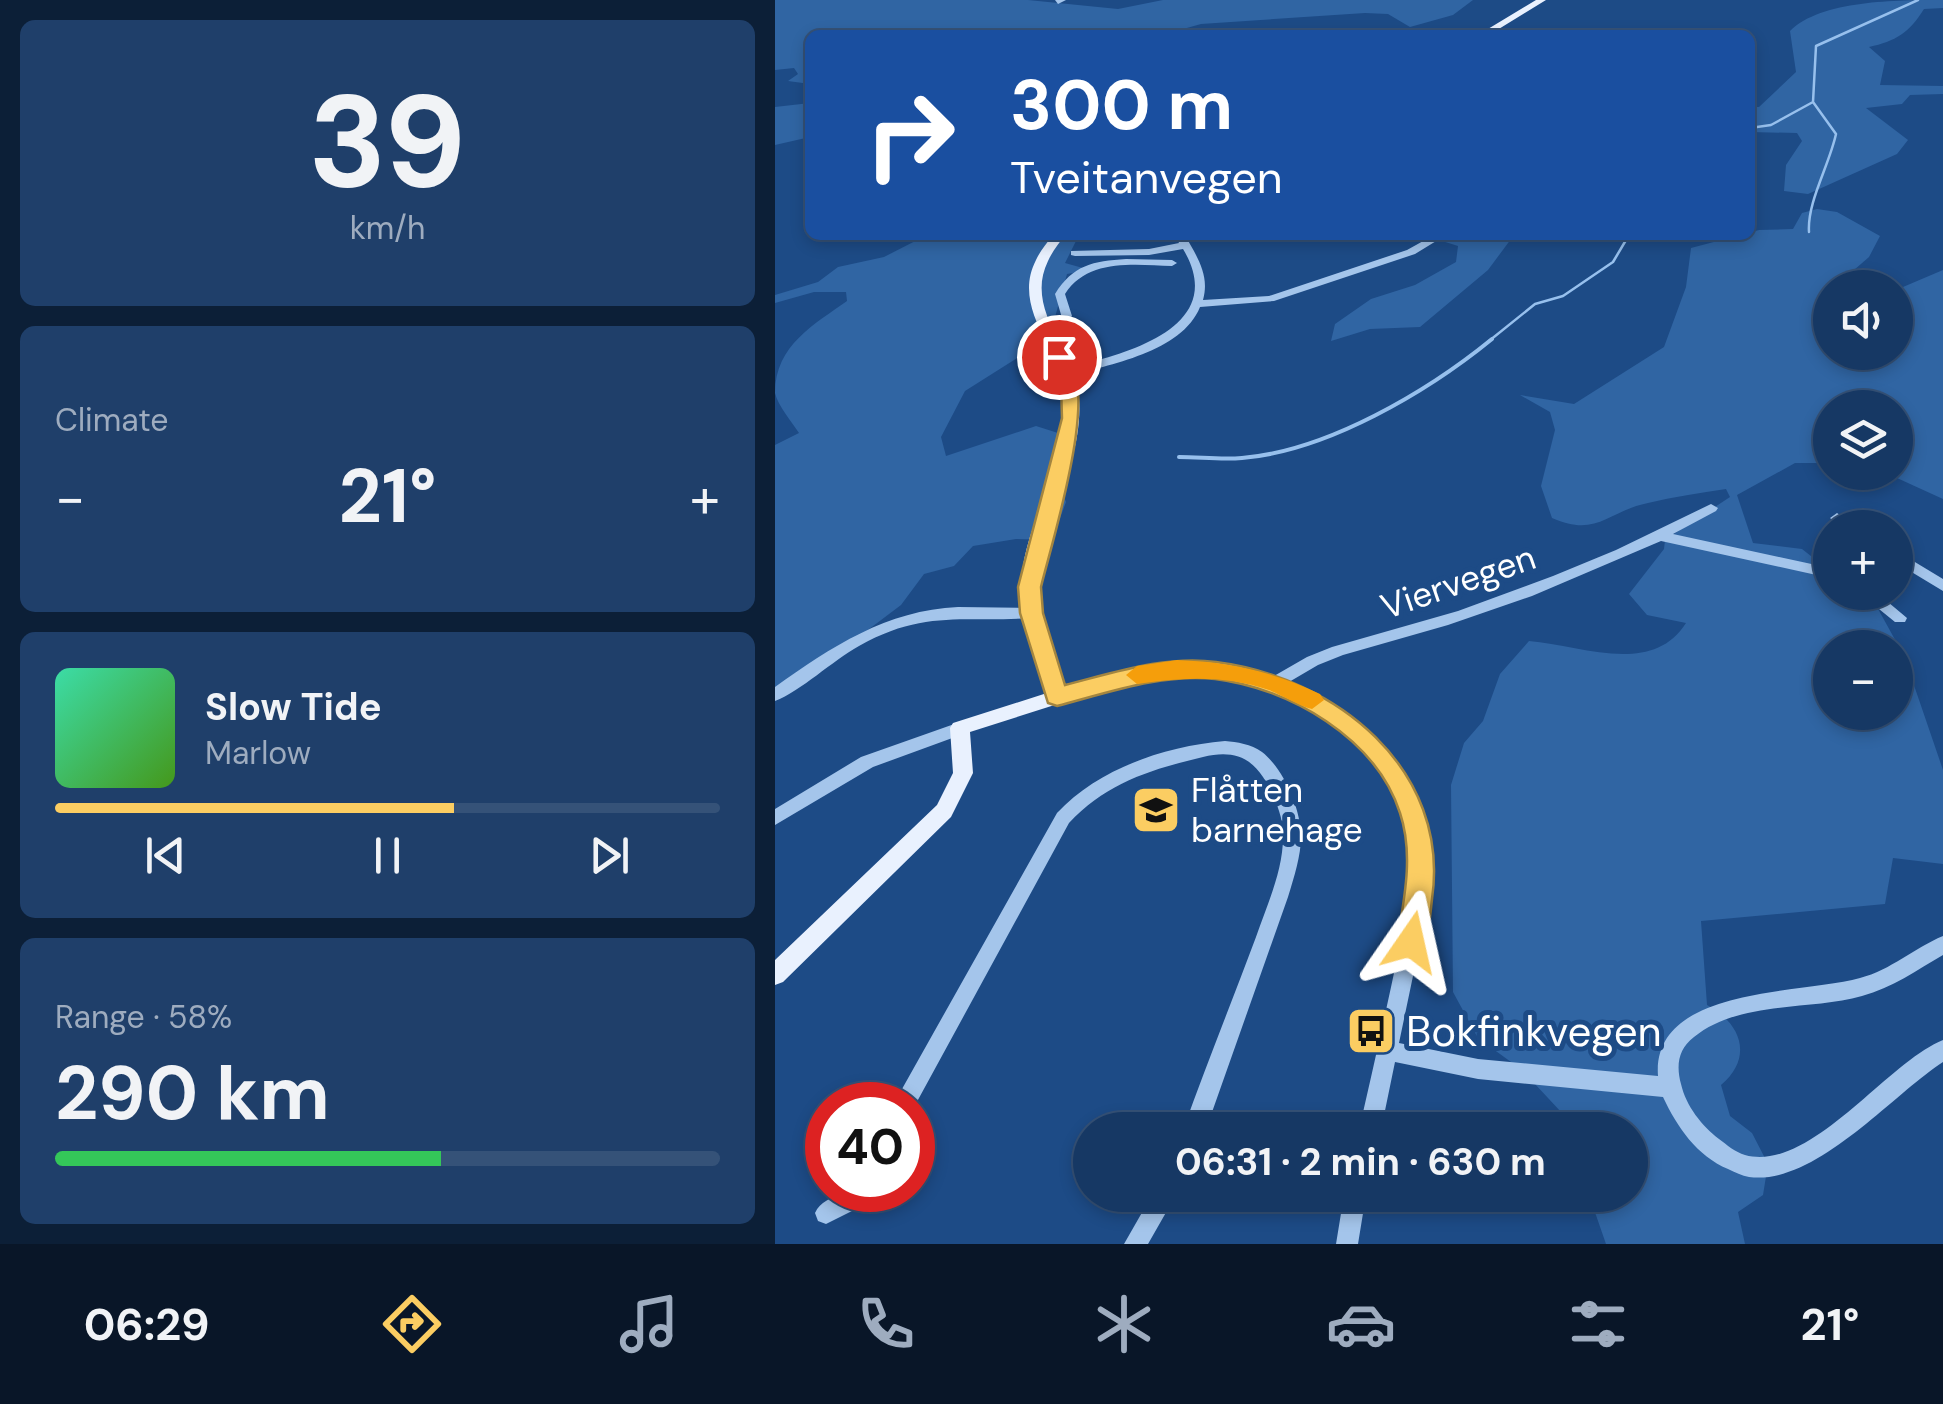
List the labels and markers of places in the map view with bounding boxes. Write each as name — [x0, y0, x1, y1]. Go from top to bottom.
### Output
pin — [1017, 315, 1102, 400]
place label: Flåtten barnehage — [1191, 767, 1363, 853]
school or university icon: Flåtten barnehage — [1130, 784, 1182, 836]
place label: Bokfinkvegen — [1406, 1004, 1662, 1059]
bus stop icon: Bokfinkvegen — [1345, 1005, 1397, 1057]

